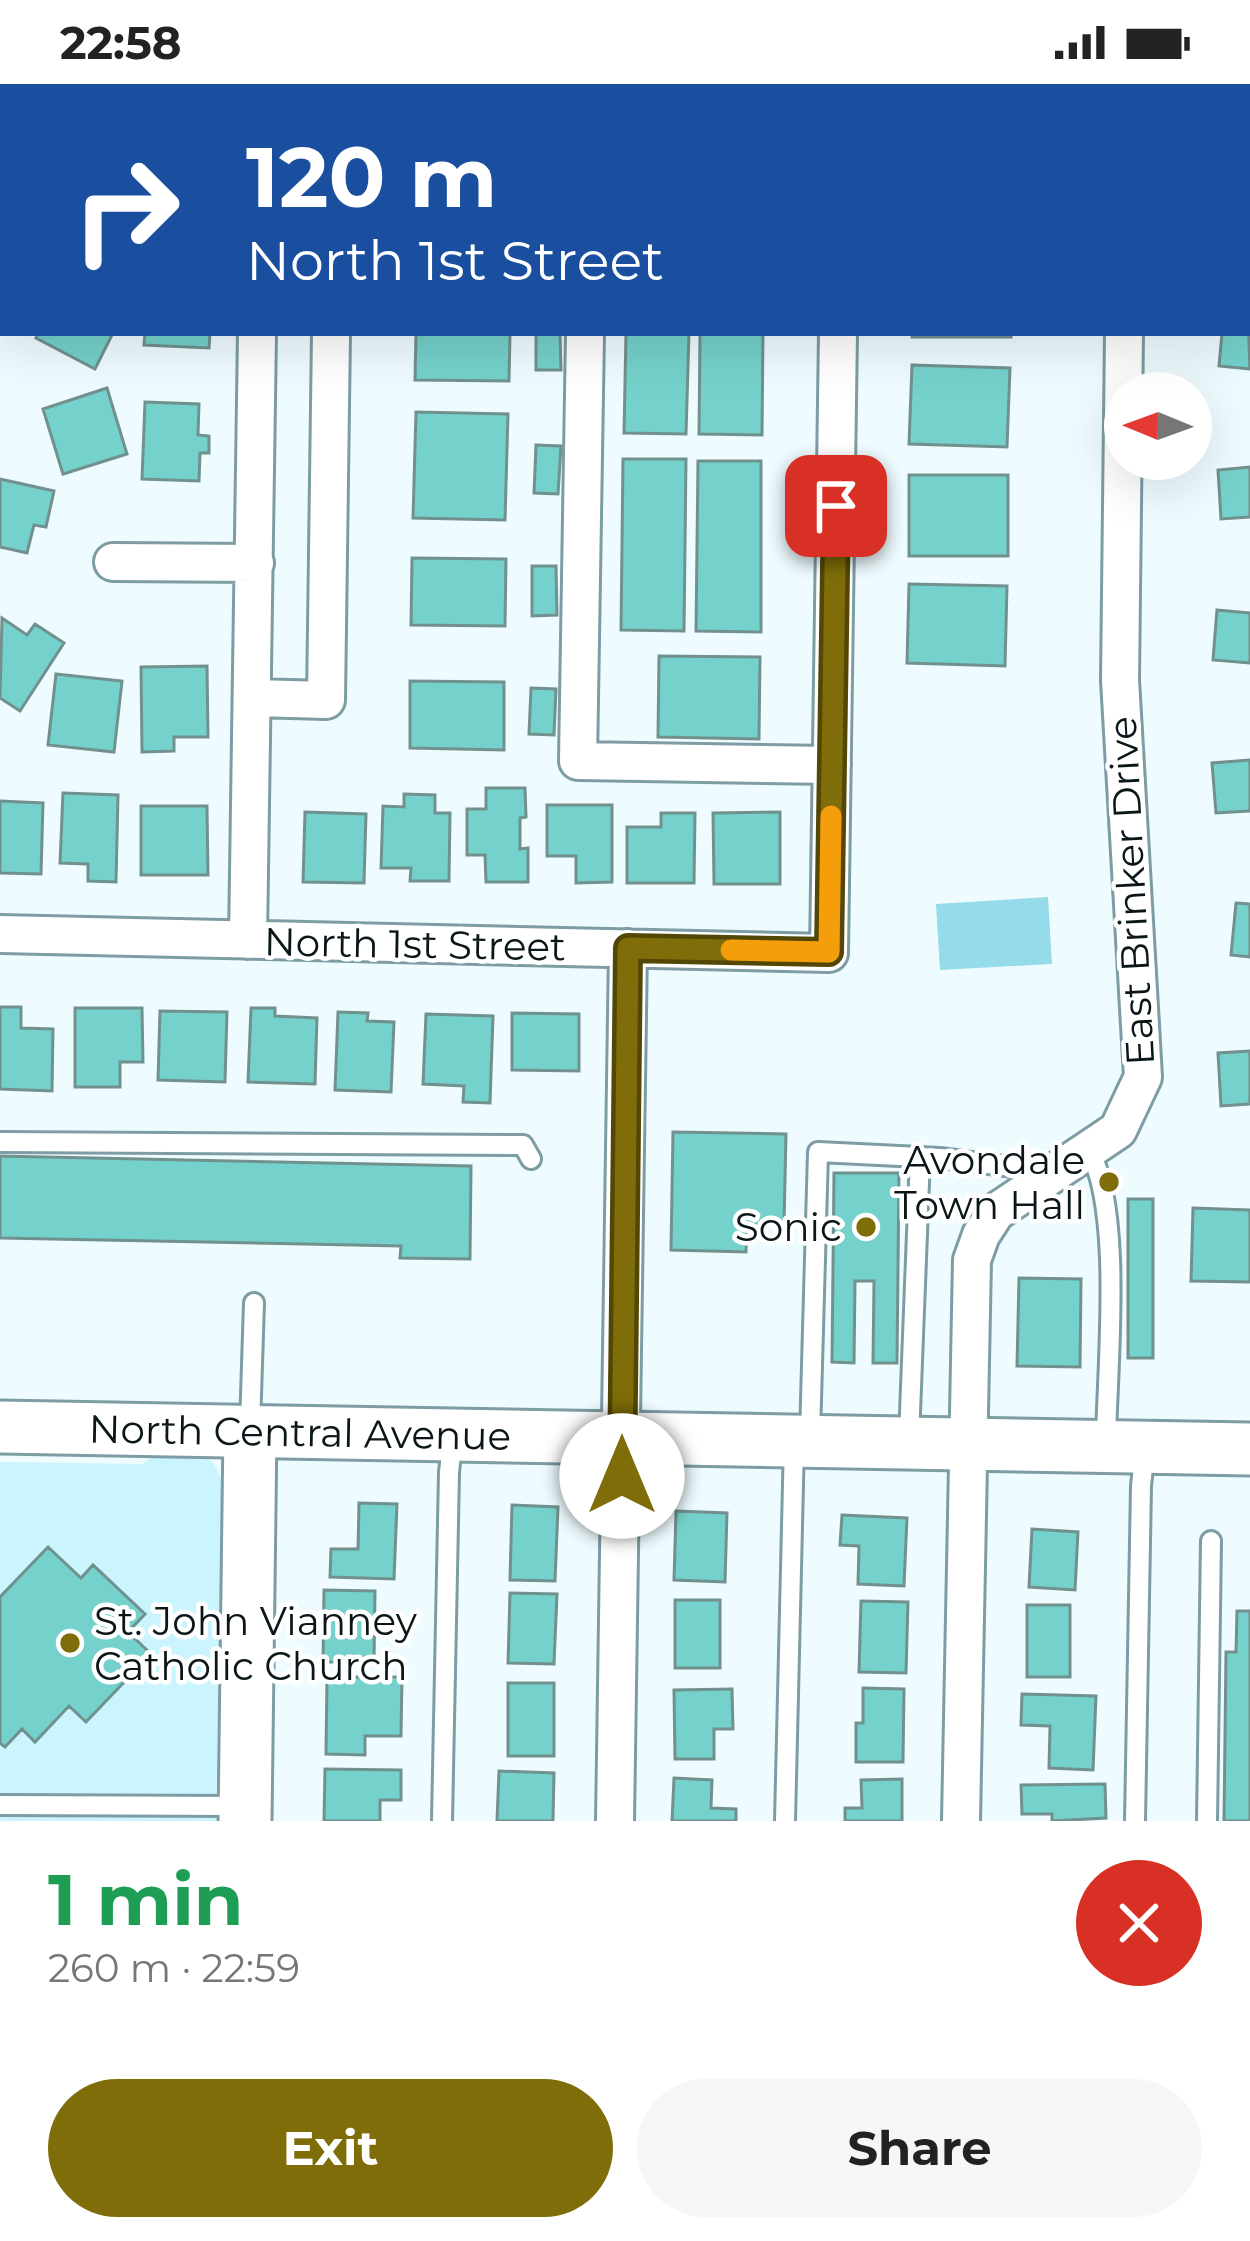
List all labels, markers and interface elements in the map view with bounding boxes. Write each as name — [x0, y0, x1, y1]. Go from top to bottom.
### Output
text: 22:58 — [60, 15, 181, 70]
text: 120 m — [246, 126, 497, 228]
icon: right — [48, 132, 204, 288]
text: North 1st Street — [246, 228, 664, 294]
north arrow — [1104, 372, 1212, 480]
map controls — [1104, 372, 1212, 480]
pin — [785, 455, 887, 557]
icon: arrive — [803, 473, 869, 539]
street label: East Brinker Drive — [1098, 715, 1164, 1067]
street label: North 1st Street — [264, 917, 566, 971]
place label: Avondale Town Hall — [894, 1136, 1085, 1229]
marker: Avondale Town Hall — [1096, 1169, 1122, 1195]
place label: Sonic — [735, 1203, 842, 1251]
marker: Sonic — [853, 1214, 879, 1240]
street label: North Central Avenue — [88, 1405, 512, 1460]
position arrow — [559, 1413, 685, 1539]
place label: St. John Vianney Catholic Church — [94, 1597, 418, 1690]
marker: St. John Vianney Catholic Church — [57, 1630, 83, 1656]
text: 1 min — [48, 1855, 244, 1943]
button: close — [1076, 1860, 1202, 1986]
text: 260 m · 22:59 — [48, 1944, 300, 1992]
button: Exit — [48, 2079, 613, 2217]
button: Share — [637, 2079, 1202, 2217]

